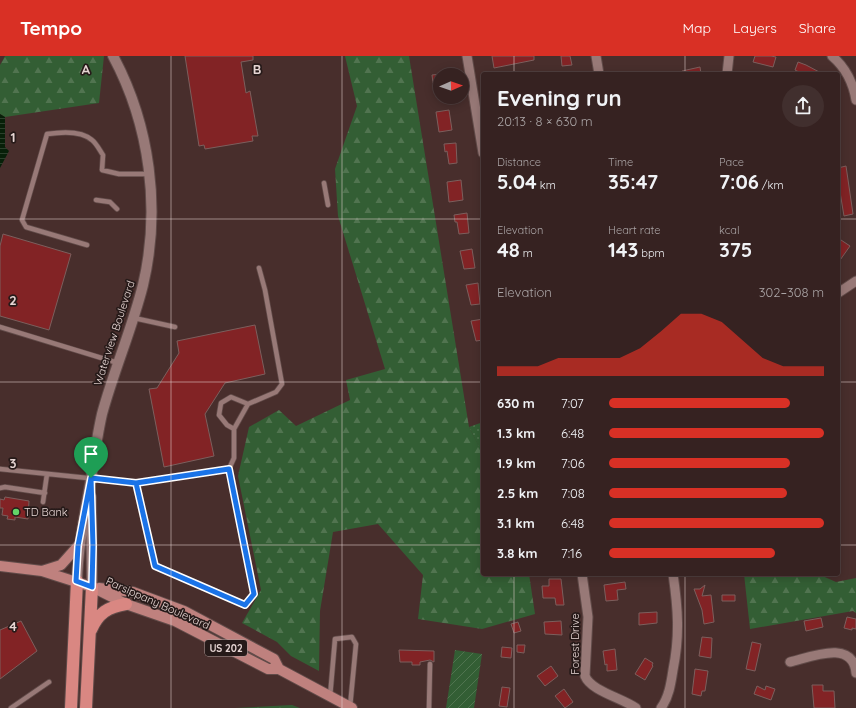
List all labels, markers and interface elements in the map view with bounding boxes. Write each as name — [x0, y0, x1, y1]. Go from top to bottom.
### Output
text: Tempo — [20, 16, 82, 40]
text: Map — [682, 19, 711, 37]
text: Layers — [733, 19, 777, 37]
text: Share — [799, 19, 836, 37]
text: A — [82, 61, 91, 77]
text: B — [253, 61, 261, 77]
north arrow — [433, 68, 469, 104]
map controls — [433, 68, 469, 104]
text: Evening run — [497, 84, 622, 112]
button: share — [782, 85, 824, 127]
text: 20:13 · 8 × 630 m — [497, 113, 593, 129]
text: 1 — [10, 129, 16, 145]
text: Distance — [497, 155, 541, 169]
text: Time — [608, 155, 633, 169]
text: Pace — [719, 155, 744, 169]
text: 5.04 — [497, 169, 537, 194]
text: 35:47 — [608, 169, 658, 194]
text: 7:06 — [719, 169, 759, 194]
text: km — [537, 178, 556, 192]
text: /km — [759, 178, 783, 192]
text: Elevation — [497, 223, 543, 237]
text: Heart rate — [608, 223, 660, 237]
text: kcal — [719, 223, 740, 237]
text: 48 — [497, 237, 520, 262]
text: 143 — [608, 237, 638, 262]
text: 375 — [719, 237, 752, 262]
text: m — [520, 246, 533, 260]
text: bpm — [638, 246, 665, 260]
street label: Waterview Boulevard — [90, 279, 138, 387]
text: Elevation — [497, 284, 552, 300]
text: 302–308 m — [759, 284, 824, 300]
text: 2 — [9, 292, 17, 308]
text: 630 m — [497, 395, 535, 411]
text: 7:07 — [561, 395, 584, 411]
text: 1.3 km — [497, 425, 535, 441]
text: 6:48 — [561, 425, 584, 441]
pin — [74, 437, 108, 478]
icon: arrive — [80, 443, 102, 465]
text: 3 — [10, 455, 17, 471]
text: 1.9 km — [497, 455, 536, 471]
text: 7:06 — [561, 455, 585, 471]
text: 2.5 km — [497, 485, 538, 501]
text: 7:08 — [561, 485, 585, 501]
place label: TD Bank — [24, 505, 68, 519]
marker: TD Bank — [11, 507, 21, 517]
text: 3.1 km — [497, 515, 535, 531]
text: 6:48 — [561, 515, 584, 531]
text: 3.8 km — [497, 545, 537, 561]
text: 7:16 — [561, 545, 582, 561]
street label: Parsippany Boulevard — [104, 574, 212, 632]
street label: Forest Drive — [568, 613, 582, 675]
text: 4 — [9, 618, 17, 634]
road number: US 202 — [205, 640, 247, 656]

